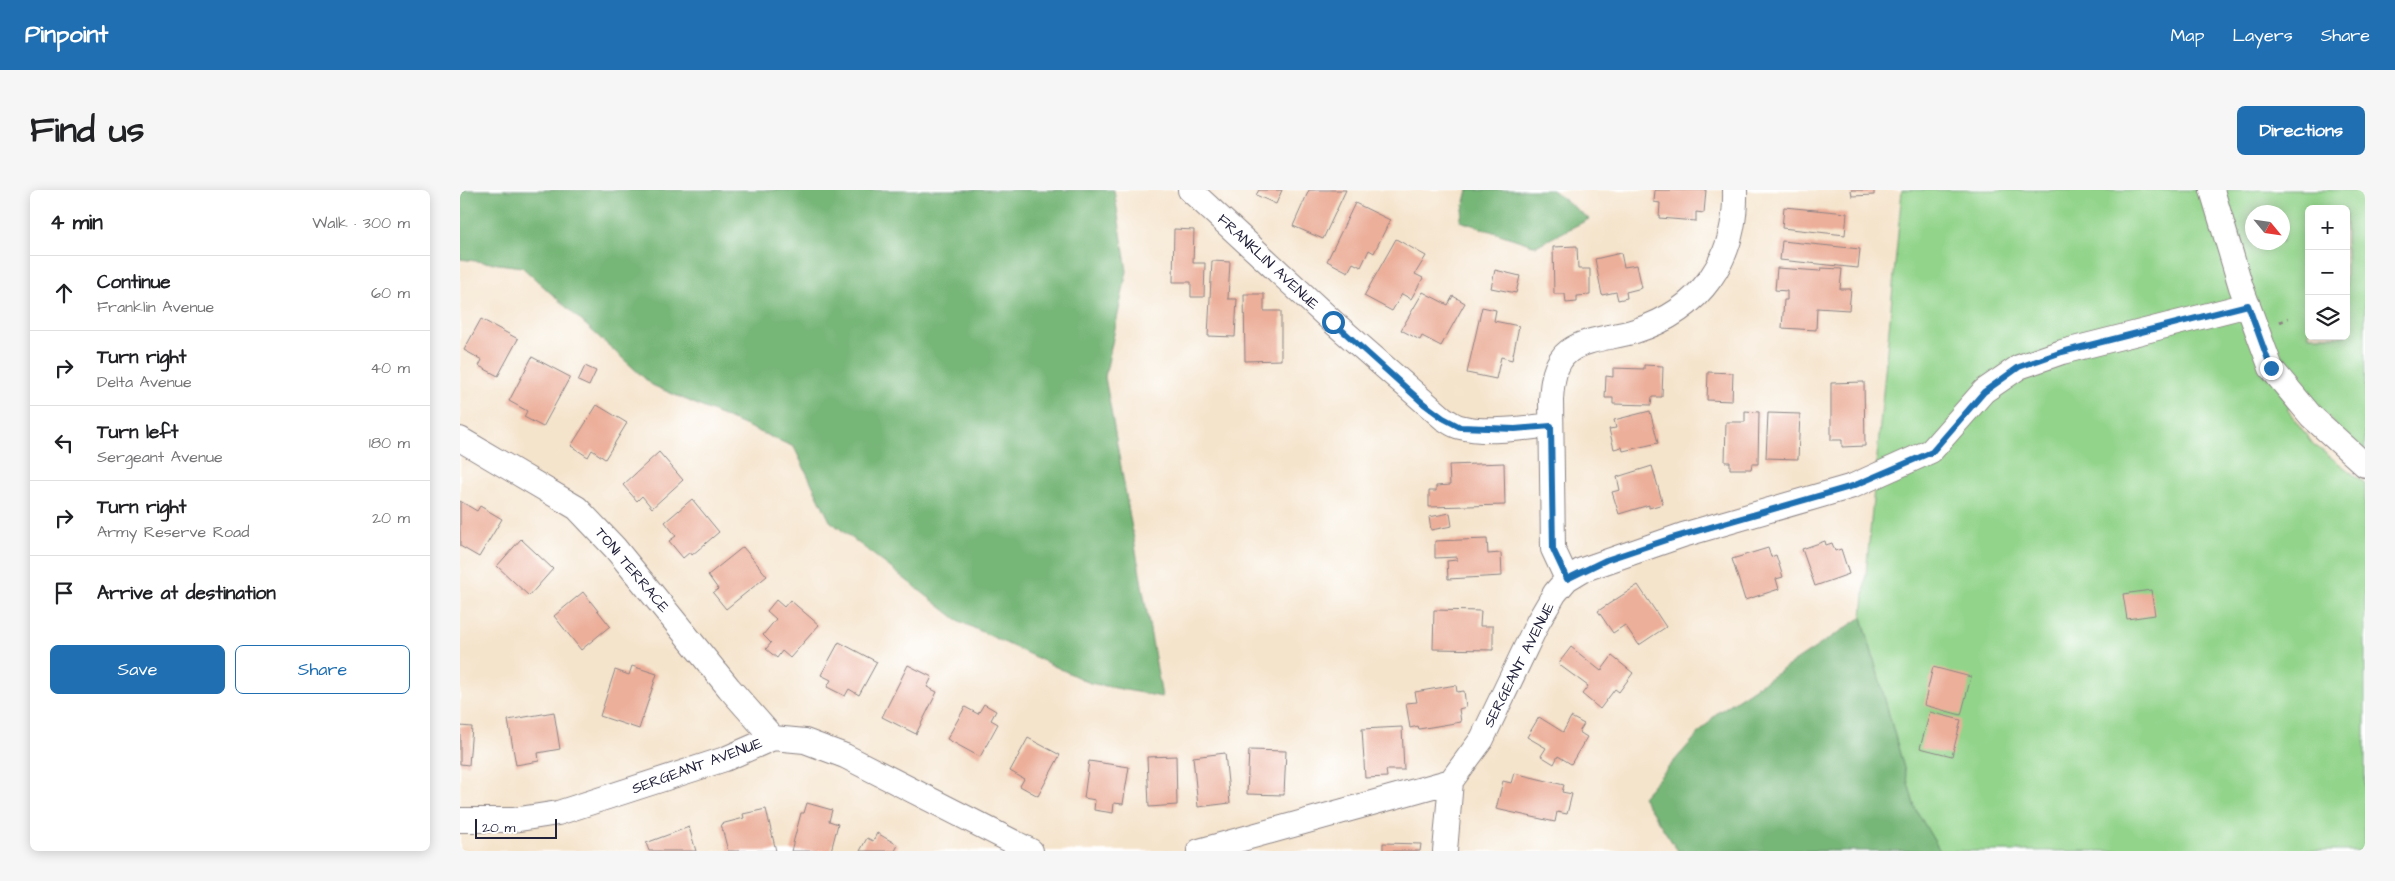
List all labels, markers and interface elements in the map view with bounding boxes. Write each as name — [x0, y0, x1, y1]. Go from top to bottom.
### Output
text: Pinpoint — [25, 18, 108, 52]
text: Map — [2170, 23, 2204, 48]
text: Layers — [2232, 23, 2293, 48]
text: Share — [2321, 23, 2370, 48]
text: Find us — [30, 106, 144, 155]
button: Directions — [2237, 106, 2365, 155]
north arrow — [2245, 205, 2290, 250]
map controls — [2305, 205, 2350, 340]
button: + — [2305, 205, 2350, 250]
text: 4 min — [50, 208, 103, 237]
street label: FRANKLIN AVENUE — [1213, 209, 1323, 315]
text: Walk · 300 m — [312, 212, 410, 234]
button: − — [2305, 250, 2350, 295]
text: Continue — [97, 269, 171, 296]
icon: ahead — [50, 279, 78, 307]
text: 60 m — [371, 282, 410, 304]
button: layers — [2305, 295, 2350, 340]
text: Franklin Avenue — [97, 296, 214, 318]
route start — [1322, 311, 1345, 334]
text: Turn right — [97, 344, 186, 371]
icon: right — [50, 354, 78, 382]
text: 40 m — [370, 357, 410, 379]
route end — [2260, 357, 2283, 380]
text: Delta Avenue — [97, 371, 192, 393]
text: Turn left — [97, 419, 178, 446]
icon: left — [50, 429, 78, 457]
text: 180 m — [369, 432, 410, 454]
text: Sergeant Avenue — [97, 446, 223, 468]
text: Turn right — [97, 494, 186, 521]
icon: right — [50, 504, 78, 532]
text: 20 m — [372, 507, 410, 529]
text: Army Reserve Road — [97, 521, 249, 543]
street label: TONI TERRACE — [590, 523, 674, 617]
icon: arrive — [50, 579, 78, 607]
text: Arrive at destination — [97, 580, 276, 607]
street label: SERGEANT AVENUE — [1478, 599, 1560, 731]
button: Save — [50, 645, 225, 694]
button: Share — [235, 645, 410, 694]
street label: SERGEANT AVENUE — [629, 733, 765, 799]
scale bar — [475, 816, 558, 839]
text: 20 m — [482, 818, 515, 838]

